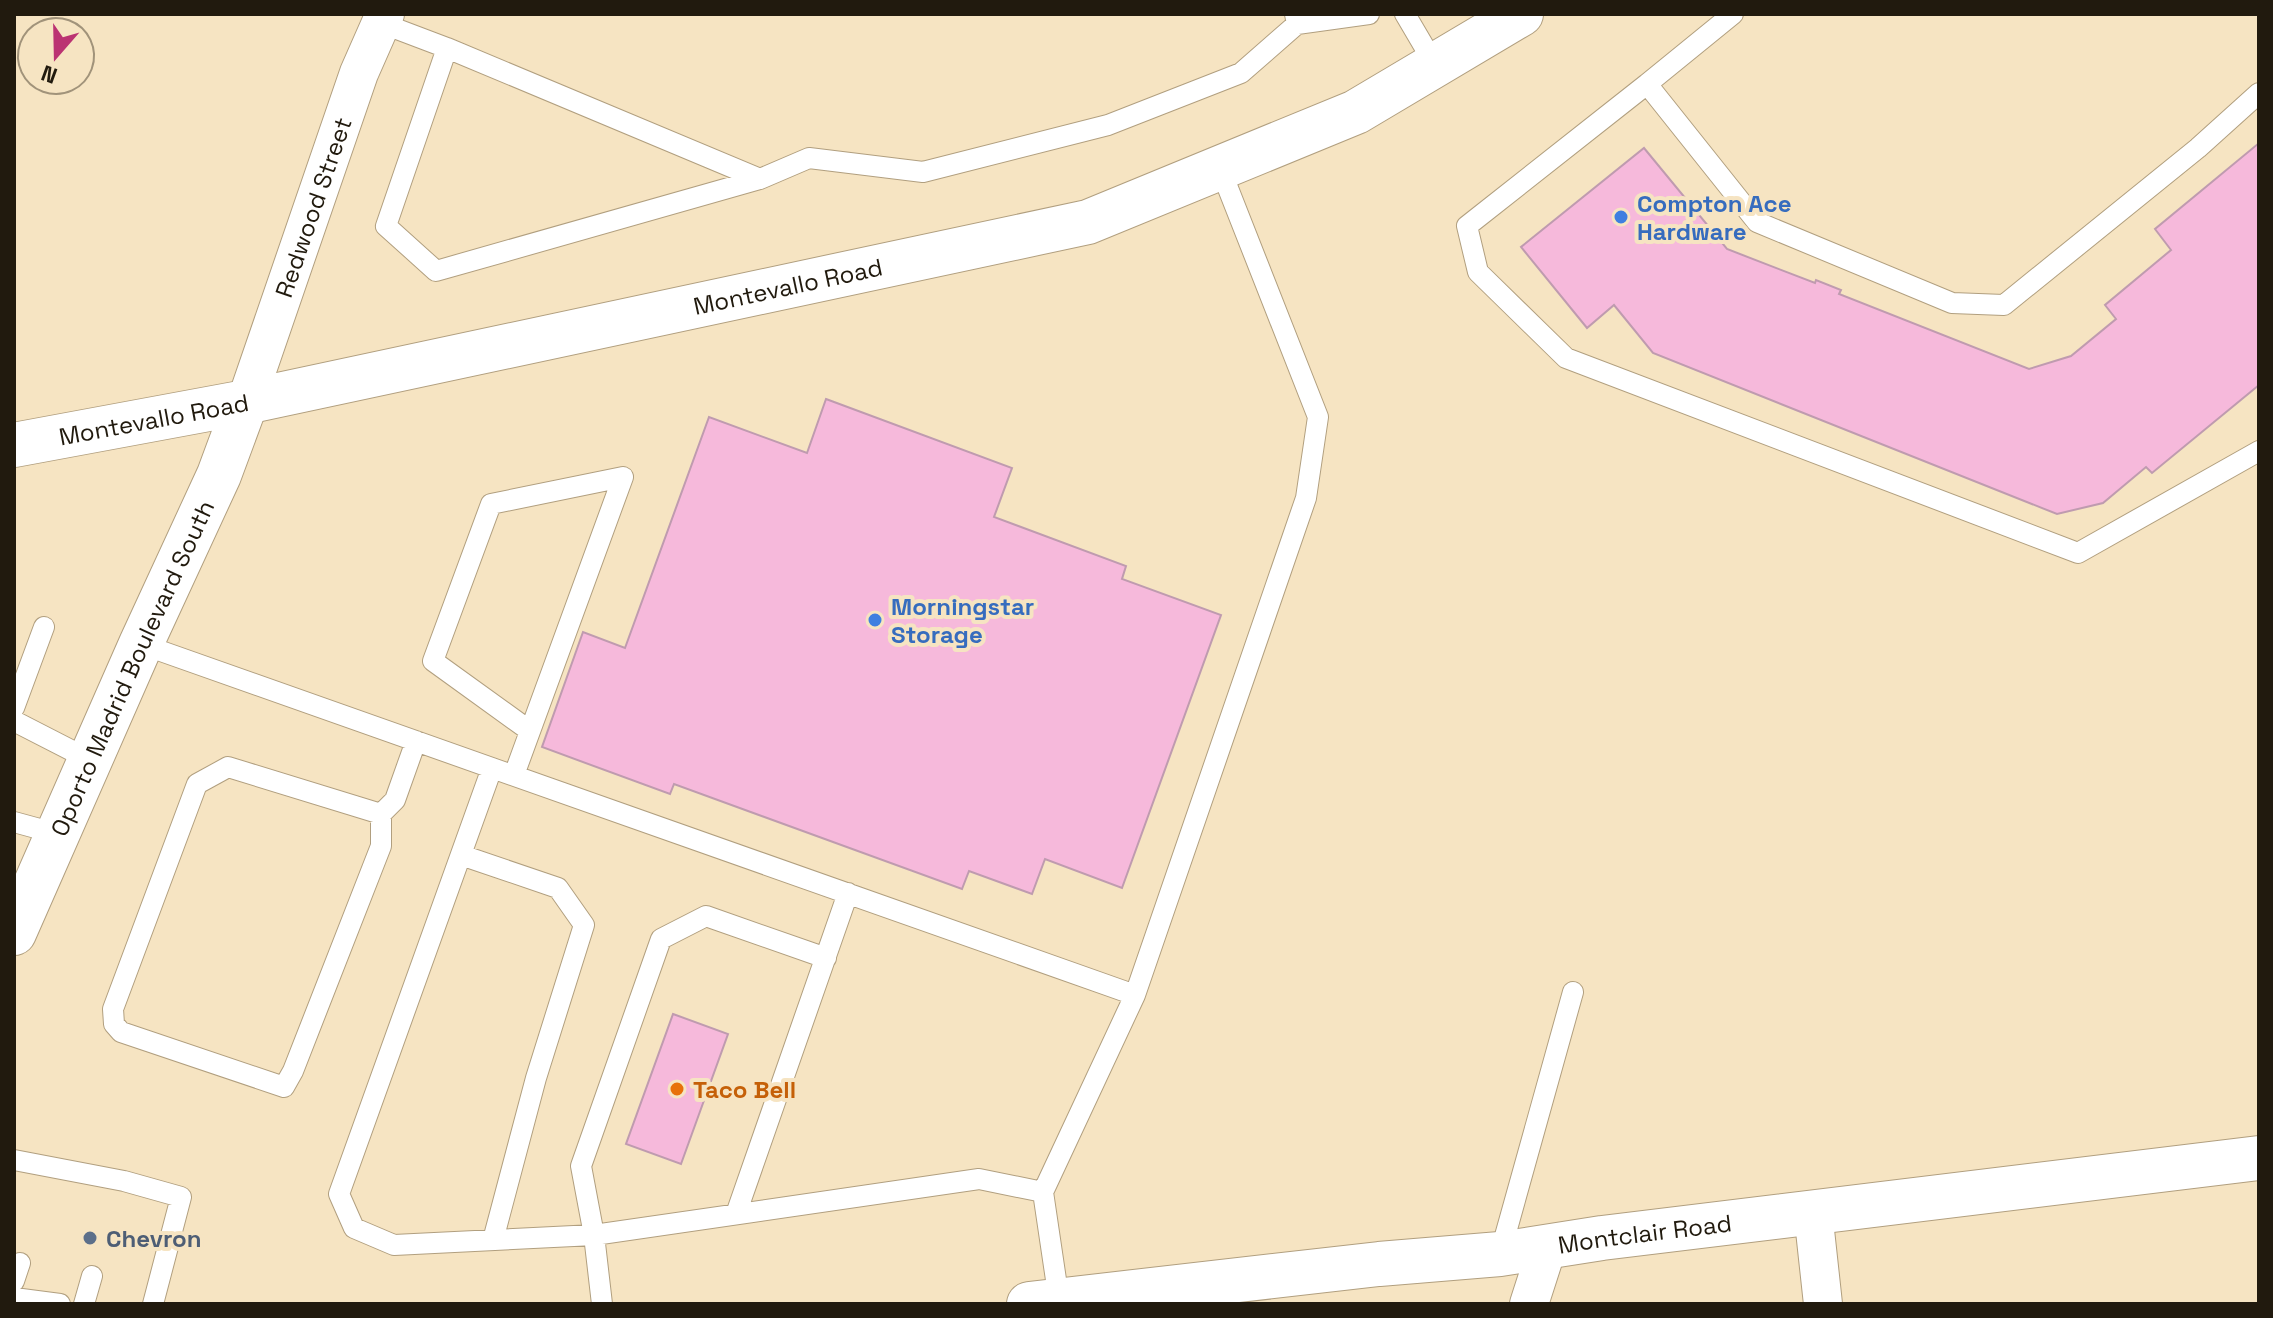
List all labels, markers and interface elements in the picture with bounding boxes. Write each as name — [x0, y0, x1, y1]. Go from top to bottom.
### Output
north arrow — [16, 16, 96, 96]
text: N — [37, 59, 61, 90]
street label: Redwood Street — [268, 113, 358, 301]
place label: Compton Ace Hardware — [1637, 188, 1792, 247]
marker: Compton Ace Hardware — [1612, 208, 1630, 226]
street label: Montevallo Road — [690, 251, 885, 321]
street label: Montevallo Road — [56, 386, 251, 452]
street label: Oporto Madrid Boulevard South — [43, 495, 221, 841]
place label: Morningstar Storage — [891, 591, 1034, 650]
marker: Morningstar Storage — [866, 611, 884, 629]
place label: Taco Bell — [693, 1074, 796, 1105]
marker: Taco Bell — [668, 1080, 686, 1098]
street label: Montclair Road — [1556, 1207, 1733, 1260]
place label: Chevron — [106, 1223, 201, 1254]
marker: Chevron — [81, 1229, 99, 1247]

